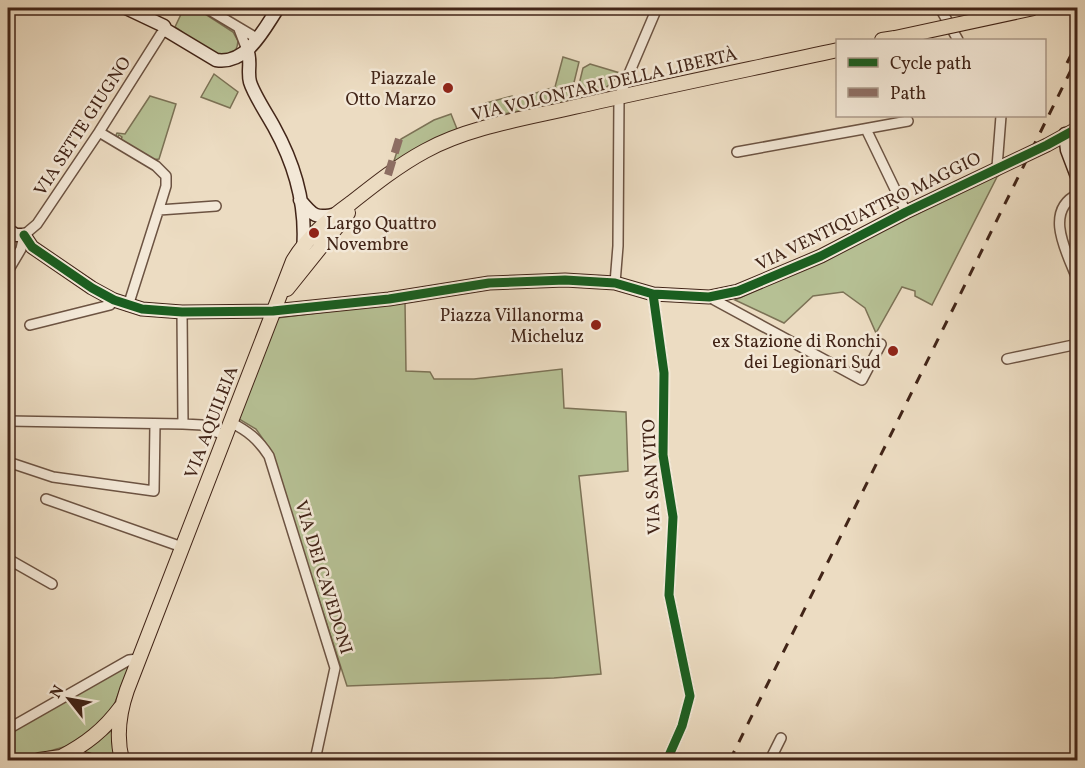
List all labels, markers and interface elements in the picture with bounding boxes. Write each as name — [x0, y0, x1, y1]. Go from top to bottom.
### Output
legend — [836, 39, 1046, 117]
street label: VIA VOLONTARI DELLA LIBERTÀ — [469, 43, 740, 128]
street label: VIA SETTE GIUGNO — [29, 52, 138, 201]
text: Cycle path — [890, 52, 972, 77]
place label: Piazzale Otto Marzo — [346, 67, 436, 113]
marker: Piazzale Otto Marzo — [441, 81, 455, 95]
text: Path — [890, 82, 926, 107]
street label: VIA VENTIQUATTRO MAGGIO — [752, 147, 986, 278]
place label: Largo Quattro Novembre — [326, 212, 437, 258]
marker: Largo Quattro Novembre — [307, 226, 321, 240]
place label: Piazza Villanorma Micheluz — [440, 304, 584, 350]
marker: Piazza Villanorma Micheluz — [589, 318, 603, 332]
place label: ex Stazione di Ronchi dei Legionari Sud — [712, 330, 881, 376]
marker: ex Stazione di Ronchi dei Legionari Sud — [886, 344, 900, 358]
street label: VIA AQUILEIA — [179, 362, 245, 483]
street label: VIA SAN VITO — [637, 418, 668, 535]
street label: VIA DEI CAVEDONI — [287, 498, 358, 657]
north arrow — [39, 669, 99, 729]
text: N — [45, 681, 70, 703]

